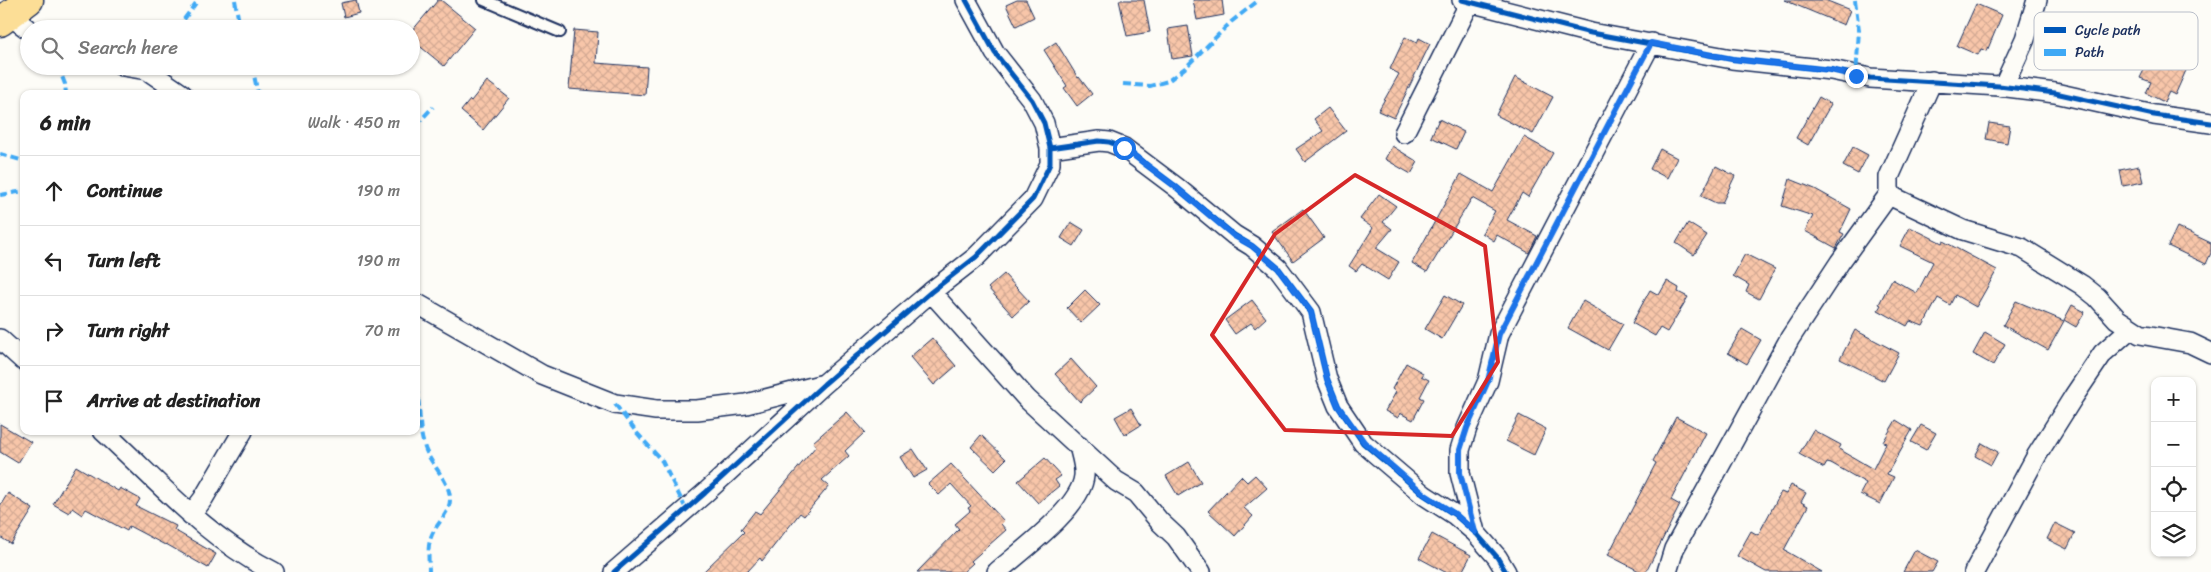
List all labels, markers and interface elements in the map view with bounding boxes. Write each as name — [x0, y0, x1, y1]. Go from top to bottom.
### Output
legend — [2034, 12, 2198, 70]
text: Cycle path — [2075, 18, 2141, 43]
search box — [20, 20, 420, 75]
text: Search here — [78, 31, 178, 64]
icon: search — [38, 34, 66, 62]
text: Path — [2075, 40, 2104, 65]
route end — [1845, 65, 1868, 88]
text: 6 min — [40, 104, 91, 142]
text: Walk · 450 m — [308, 108, 400, 137]
route start — [1113, 137, 1136, 160]
text: Continue — [87, 174, 163, 207]
text: 190 m — [357, 176, 400, 205]
icon: ahead — [40, 177, 68, 205]
text: Turn left — [87, 244, 160, 277]
text: 190 m — [357, 246, 400, 275]
icon: left — [40, 247, 68, 275]
text: Turn right — [87, 314, 169, 347]
text: 70 m — [364, 316, 400, 345]
icon: right — [40, 317, 68, 345]
map controls — [2151, 377, 2196, 557]
button: + — [2151, 377, 2196, 422]
text: Arrive at destination — [87, 384, 260, 417]
icon: arrive — [40, 387, 68, 415]
button: − — [2151, 422, 2196, 467]
button: locate — [2151, 467, 2196, 512]
button: layers — [2151, 512, 2196, 557]

